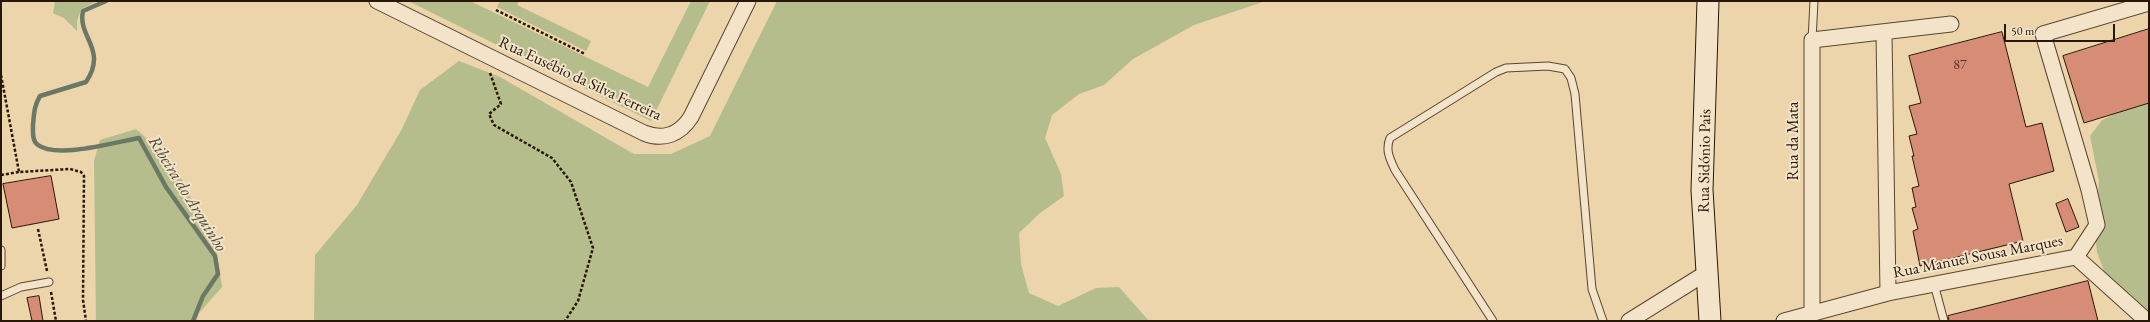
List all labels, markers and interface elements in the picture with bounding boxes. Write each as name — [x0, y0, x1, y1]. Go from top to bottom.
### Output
scale bar — [2006, 16, 2117, 42]
text: 50 m — [2011, 23, 2034, 39]
street label: Rua Eusébio da Silva Ferreira — [496, 33, 664, 125]
house number: 87 — [1953, 57, 1967, 73]
street label: Rua da Mata — [1784, 102, 1804, 180]
street label: Rua Sidónio Pais — [1694, 109, 1716, 213]
water label: Ribeira do Arquinho — [143, 132, 231, 256]
street label: Rua Manuel Sousa Marques — [1891, 231, 2065, 283]

